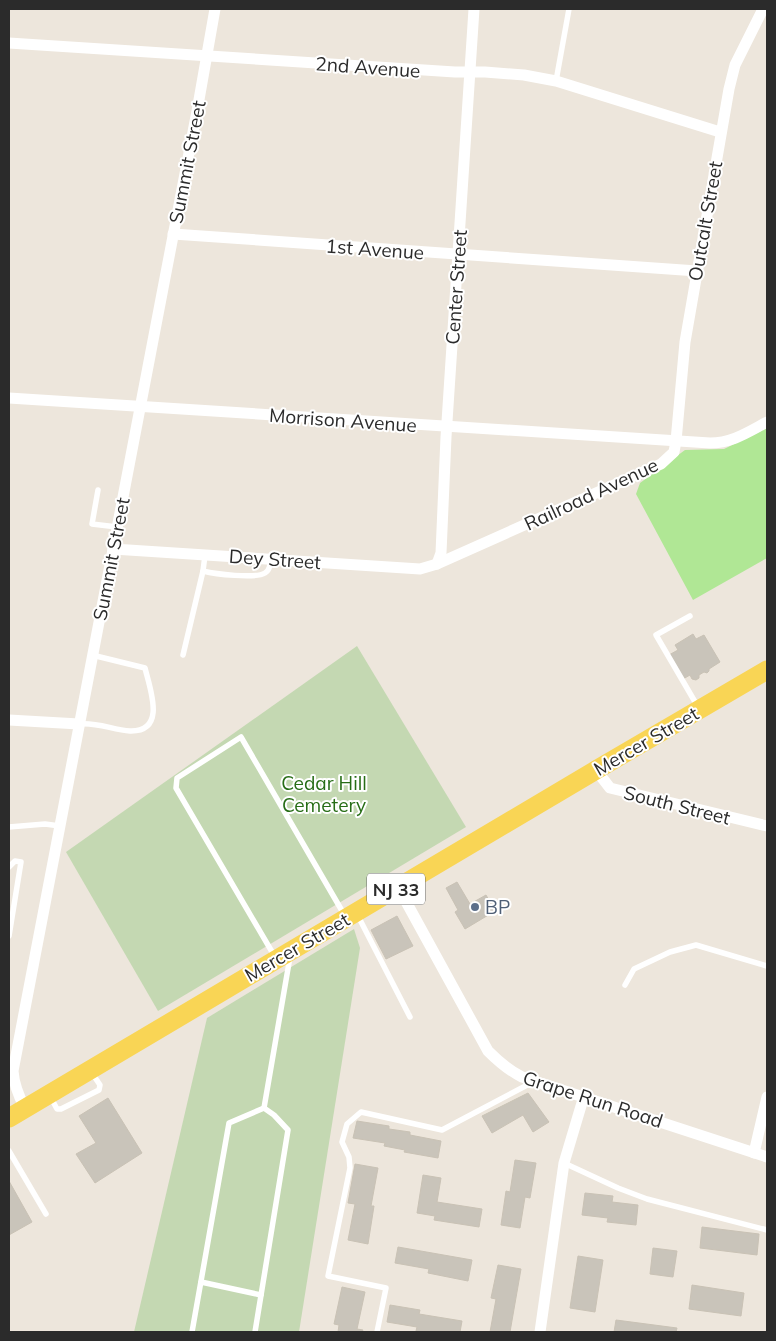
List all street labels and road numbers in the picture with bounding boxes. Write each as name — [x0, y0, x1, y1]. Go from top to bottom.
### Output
street label: 2nd Avenue — [315, 51, 421, 83]
street label: Summit Street — [163, 98, 211, 226]
street label: Outcalt Street — [683, 159, 727, 283]
street label: Center Street — [440, 228, 472, 345]
street label: 1st Avenue — [325, 234, 425, 264]
street label: Morrison Avenue — [268, 403, 418, 437]
street label: Railroad Avenue — [520, 452, 662, 536]
street label: Summit Street — [87, 495, 135, 623]
street label: Dey Street — [228, 544, 322, 574]
street label: Mercer Street — [589, 701, 703, 781]
street label: South Street — [621, 780, 733, 830]
road number: NJ 33 — [367, 874, 425, 904]
street label: Mercer Street — [240, 907, 354, 987]
street label: Grape Run Road — [520, 1065, 666, 1133]

